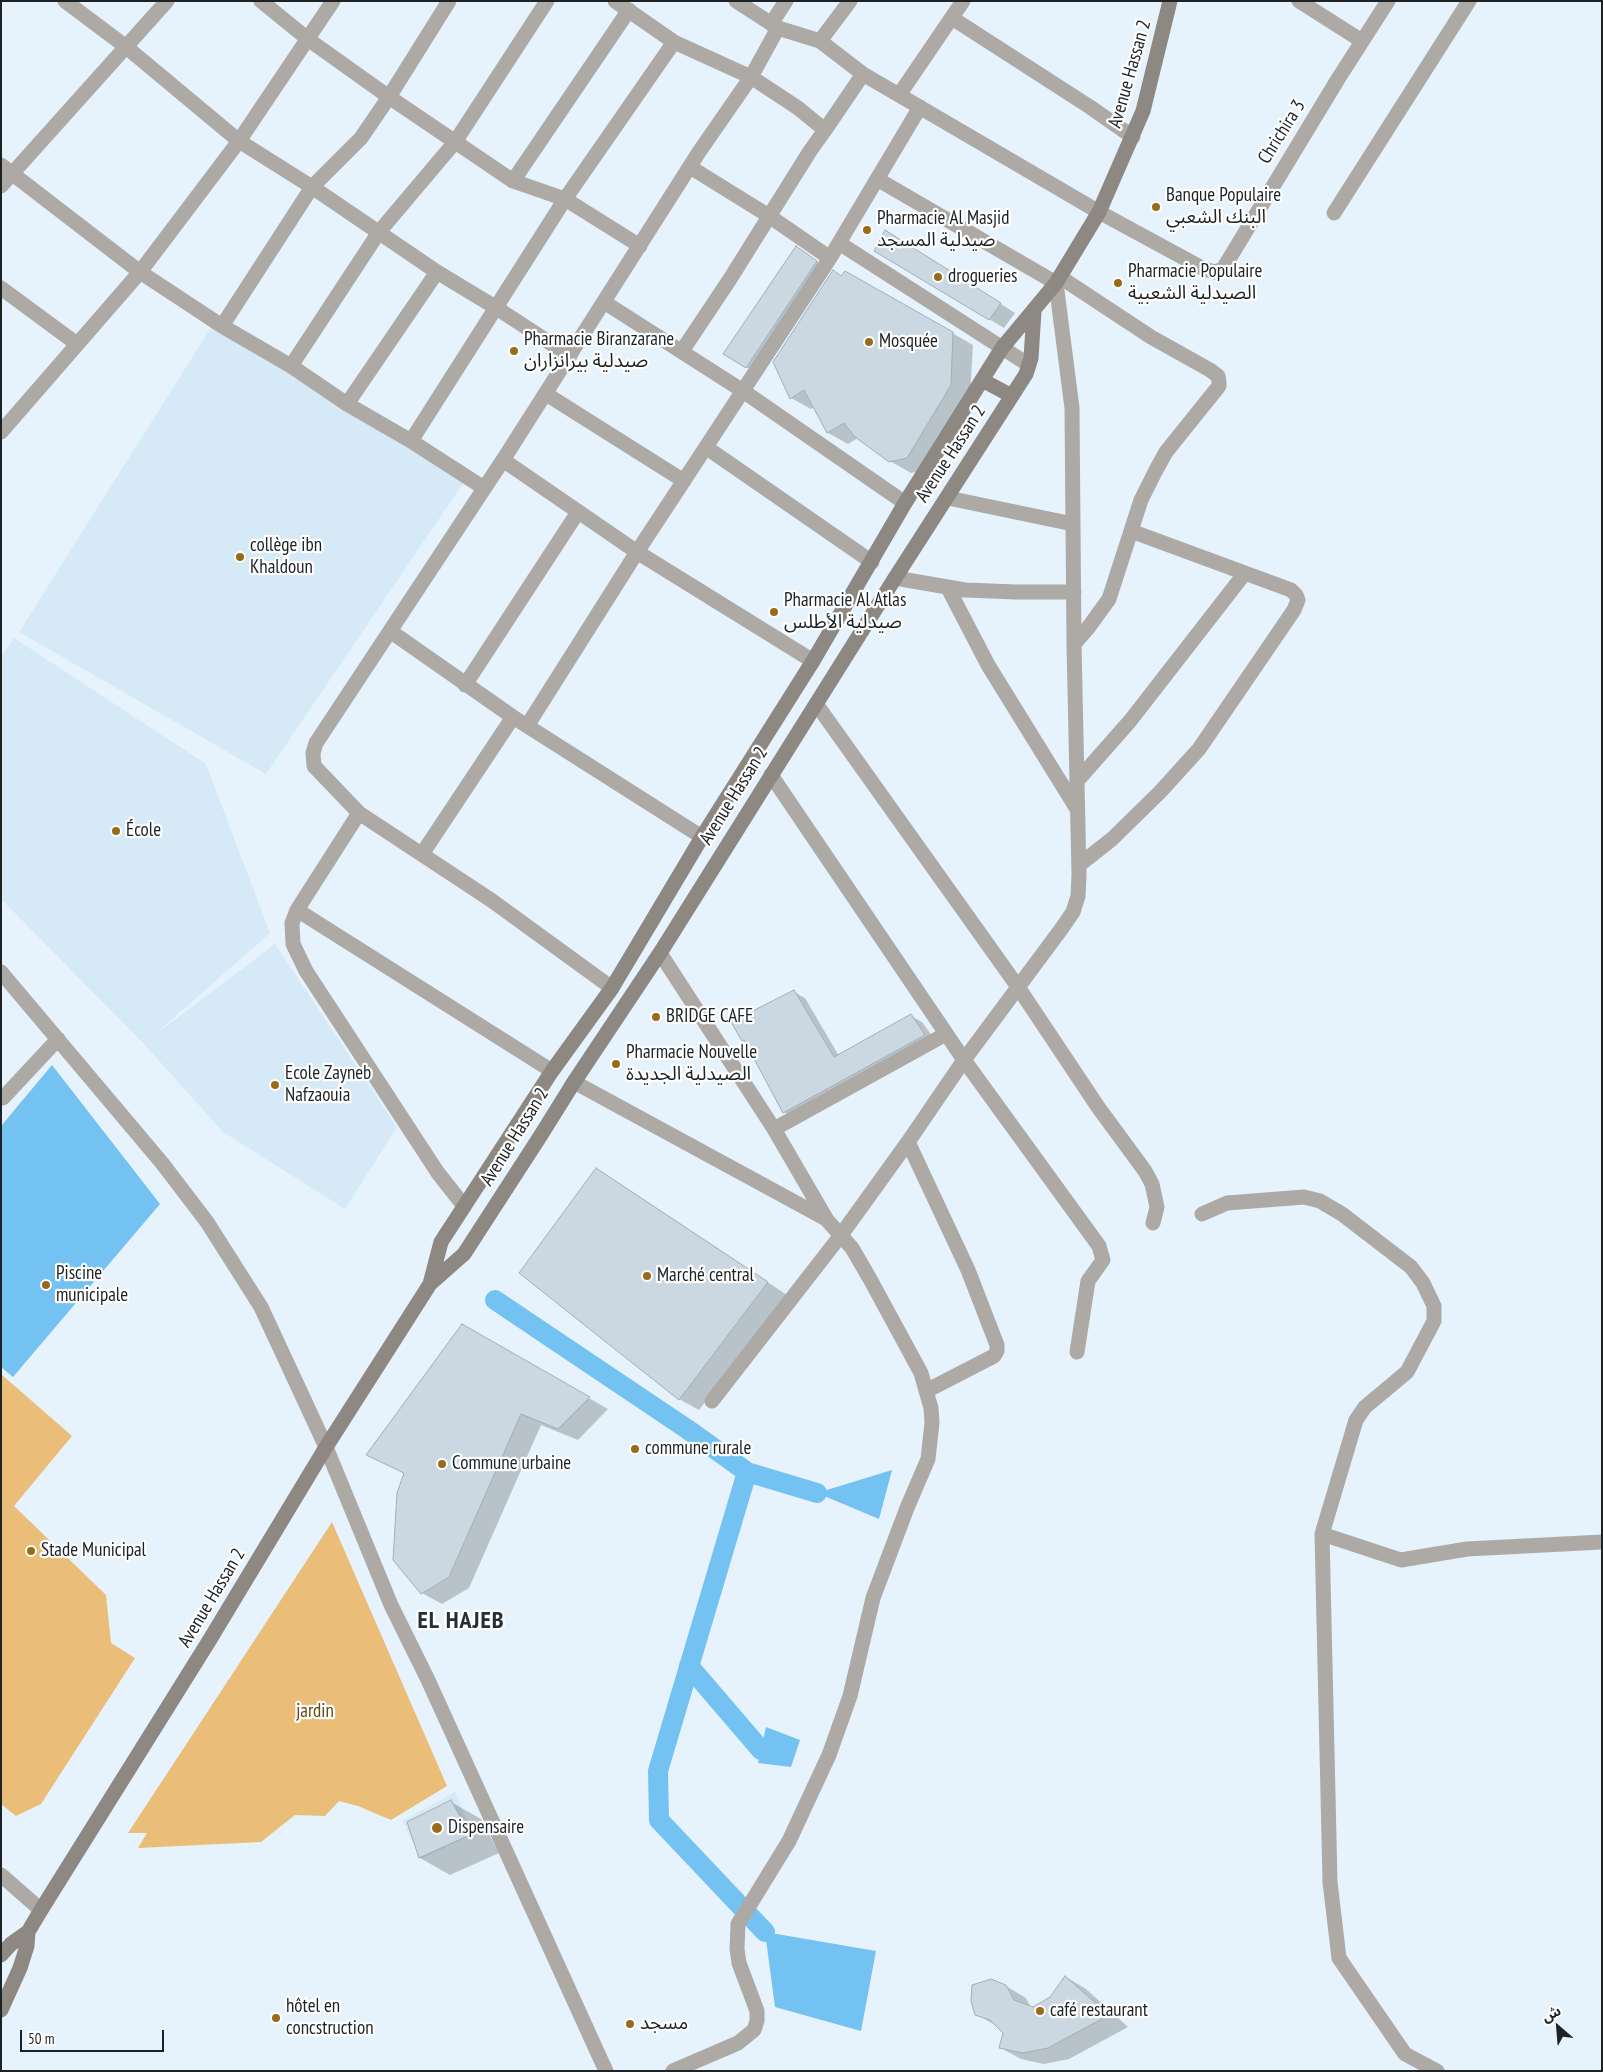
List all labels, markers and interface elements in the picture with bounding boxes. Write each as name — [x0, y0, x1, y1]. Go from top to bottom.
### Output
street label: Avenue Hassan 2 — [1104, 17, 1156, 131]
street label: Chrichira 3 — [1254, 96, 1310, 168]
place label: Banque Populaire البنك الشعبي — [1166, 185, 1281, 229]
marker: Banque Populaire البنك الشعبي — [1150, 201, 1162, 213]
place label: Pharmacie Al Masjid صيدلية المسجد — [877, 208, 1009, 252]
marker: Pharmacie Al Masjid صيدلية المسجد — [861, 224, 873, 236]
place label: Pharmacie Populaire الصيدلية الشعبية — [1128, 261, 1262, 305]
place label: drogueries — [948, 266, 1018, 288]
marker: drogueries — [932, 271, 944, 283]
marker: Pharmacie Populaire الصيدلية الشعبية — [1112, 277, 1124, 289]
place label: Pharmacie Biranzarane صيدلية بيرانزاران — [524, 329, 674, 373]
place label: Mosquée — [879, 331, 938, 353]
marker: Mosquée — [863, 336, 875, 348]
marker: Pharmacie Biranzarane صيدلية بيرانزاران — [508, 345, 520, 357]
street label: Avenue Hassan 2 — [911, 401, 991, 507]
place label: collège ibn Khaldoun — [250, 535, 322, 579]
marker: collège ibn Khaldoun — [234, 551, 246, 563]
place label: Pharmacie Al Atlas صيدلية الأطلس — [784, 590, 906, 634]
marker: Pharmacie Al Atlas صيدلية الأطلس — [768, 606, 780, 618]
street label: Avenue Hassan 2 — [695, 743, 773, 849]
place label: École — [126, 820, 161, 842]
marker: École — [110, 825, 122, 837]
place label: BRIDGE CAFE — [666, 1006, 753, 1028]
marker: BRIDGE CAFE — [650, 1011, 662, 1023]
place label: Pharmacie Nouvelle الصيدلية الجديدة — [626, 1042, 757, 1086]
marker: Pharmacie Nouvelle الصيدلية الجديدة — [610, 1058, 622, 1070]
place label: Ecole Zayneb Nafzaouia — [285, 1063, 371, 1107]
marker: Ecole Zayneb Nafzaouia — [269, 1079, 281, 1091]
street label: Avenue Hassan 2 — [476, 1084, 554, 1190]
place label: Piscine municipale — [56, 1263, 128, 1307]
place label: Marché central — [657, 1265, 754, 1287]
marker: Marché central — [641, 1270, 653, 1282]
marker: Piscine municipale — [40, 1279, 52, 1291]
place label: commune rurale — [645, 1438, 751, 1460]
marker: commune rurale — [629, 1443, 641, 1455]
place label: Commune urbaine — [452, 1453, 571, 1475]
marker: Commune urbaine — [436, 1458, 448, 1470]
place label: Stade Municipal — [41, 1540, 146, 1562]
street label: Avenue Hassan 2 — [174, 1544, 250, 1652]
marker: Stade Municipal — [25, 1545, 37, 1557]
district label: EL HAJEB — [416, 1607, 506, 1635]
park label: jardin — [296, 1701, 334, 1723]
place label: Dispensaire — [448, 1817, 524, 1839]
marker: Dispensaire — [430, 1821, 444, 1835]
place label: hôtel en concstruction — [286, 1996, 374, 2040]
place label: café restaurant — [1050, 2000, 1148, 2022]
text: ش — [1539, 2001, 1564, 2026]
north arrow — [1533, 2002, 1583, 2052]
marker: café restaurant — [1034, 2005, 1046, 2017]
marker: hôtel en concstruction — [270, 2012, 282, 2024]
place label: مسجد — [640, 2013, 688, 2035]
marker: مسجد — [624, 2018, 636, 2030]
scale bar — [22, 2020, 166, 2052]
text: 50 m — [28, 2029, 54, 2048]

